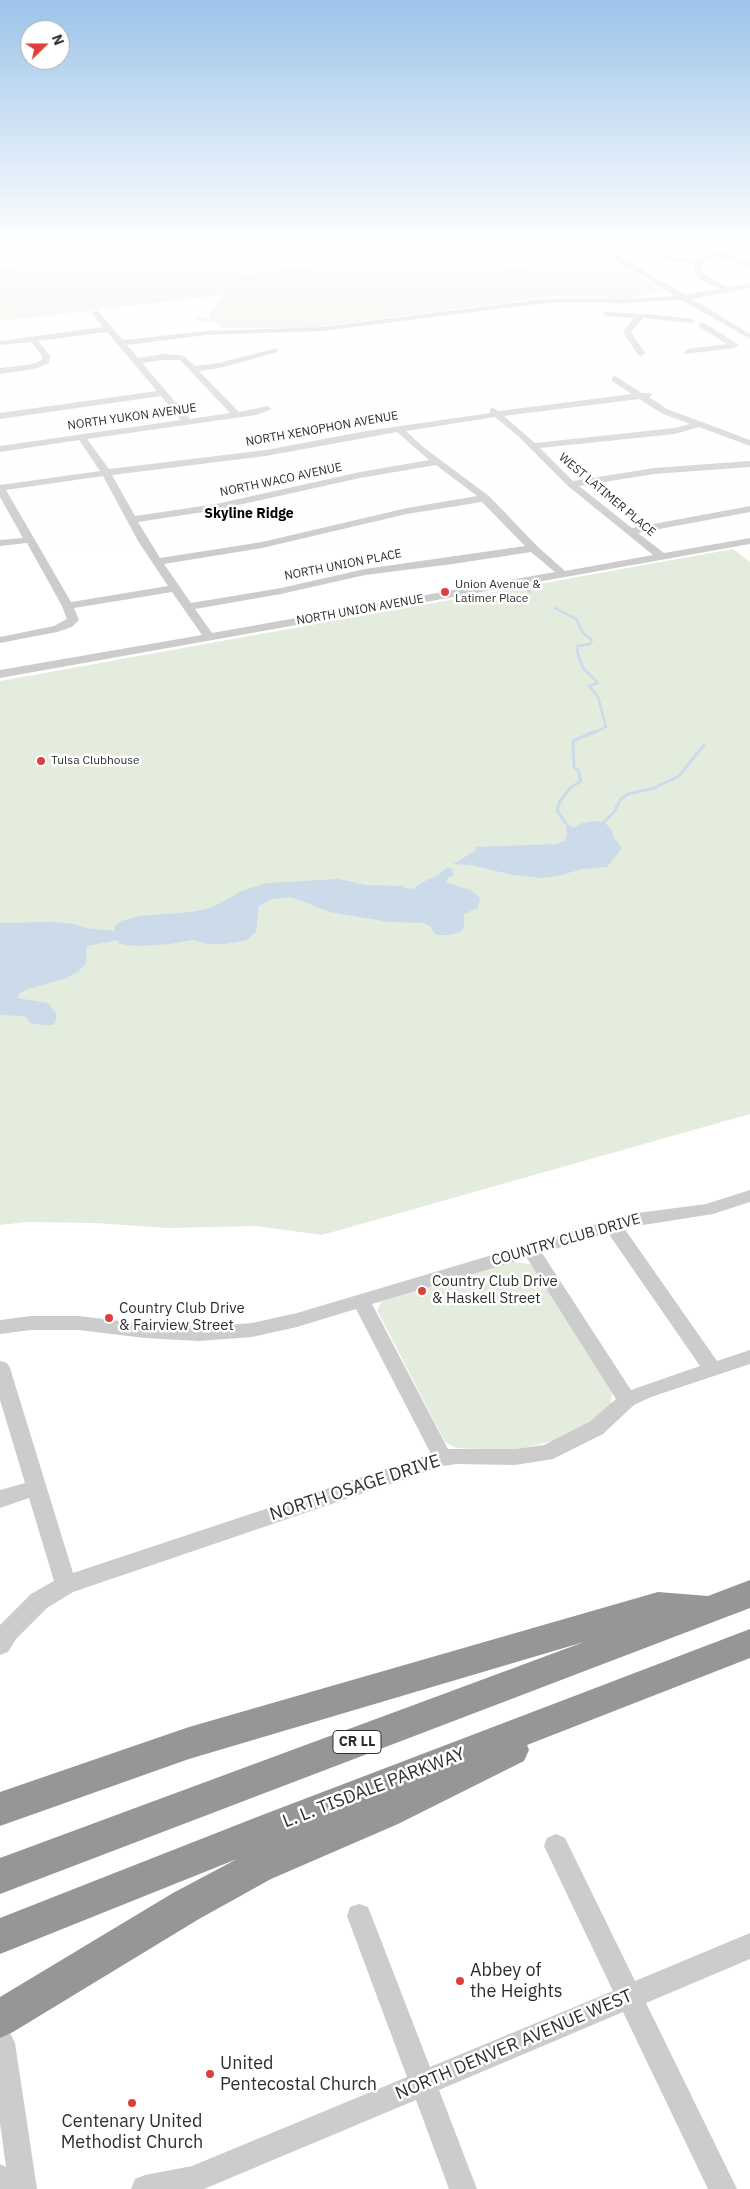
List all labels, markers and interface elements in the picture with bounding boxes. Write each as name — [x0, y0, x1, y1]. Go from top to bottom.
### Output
north arrow — [20, 20, 70, 70]
text: N — [48, 32, 68, 48]
street label: NORTH YUKON AVENUE — [67, 401, 197, 433]
street label: NORTH XENOPHON AVENUE — [245, 408, 399, 450]
street label: WEST LATIMER PLACE — [556, 450, 658, 540]
street label: NORTH WACO AVENUE — [219, 460, 343, 500]
district label: Skyline Ridge — [204, 506, 294, 522]
street label: NORTH UNION PLACE — [283, 547, 403, 583]
place label: Union Avenue & Latimer Place — [455, 578, 541, 606]
marker: Union Avenue & Latimer Place — [439, 586, 451, 598]
street label: NORTH UNION AVENUE — [295, 592, 425, 628]
place label: Tulsa Clubhouse — [51, 754, 140, 768]
marker: Tulsa Clubhouse — [35, 755, 47, 767]
street label: COUNTRY CLUB DRIVE — [489, 1210, 643, 1270]
place label: Country Club Drive & Haskell Street — [432, 1273, 558, 1308]
marker: Country Club Drive & Haskell Street — [416, 1285, 428, 1297]
place label: Country Club Drive & Fairview Street — [119, 1300, 245, 1335]
marker: Country Club Drive & Fairview Street — [103, 1312, 115, 1324]
street label: NORTH OSAGE DRIVE — [267, 1450, 443, 1526]
road number: CR LL — [333, 1730, 381, 1754]
street label: L. L. TISDALE PARKWAY — [280, 1743, 468, 1833]
place label: Abbey of the Heights — [470, 1960, 563, 2002]
marker: Abbey of the Heights — [454, 1975, 466, 1987]
street label: NORTH DENVER AVENUE WEST — [392, 1985, 636, 2105]
place label: United Pentecostal Church — [220, 2053, 377, 2096]
marker: United Pentecostal Church — [204, 2068, 216, 2080]
marker: Centenary United Methodist Church — [126, 2097, 138, 2109]
place label: Centenary United Methodist Church — [61, 2111, 203, 2154]

